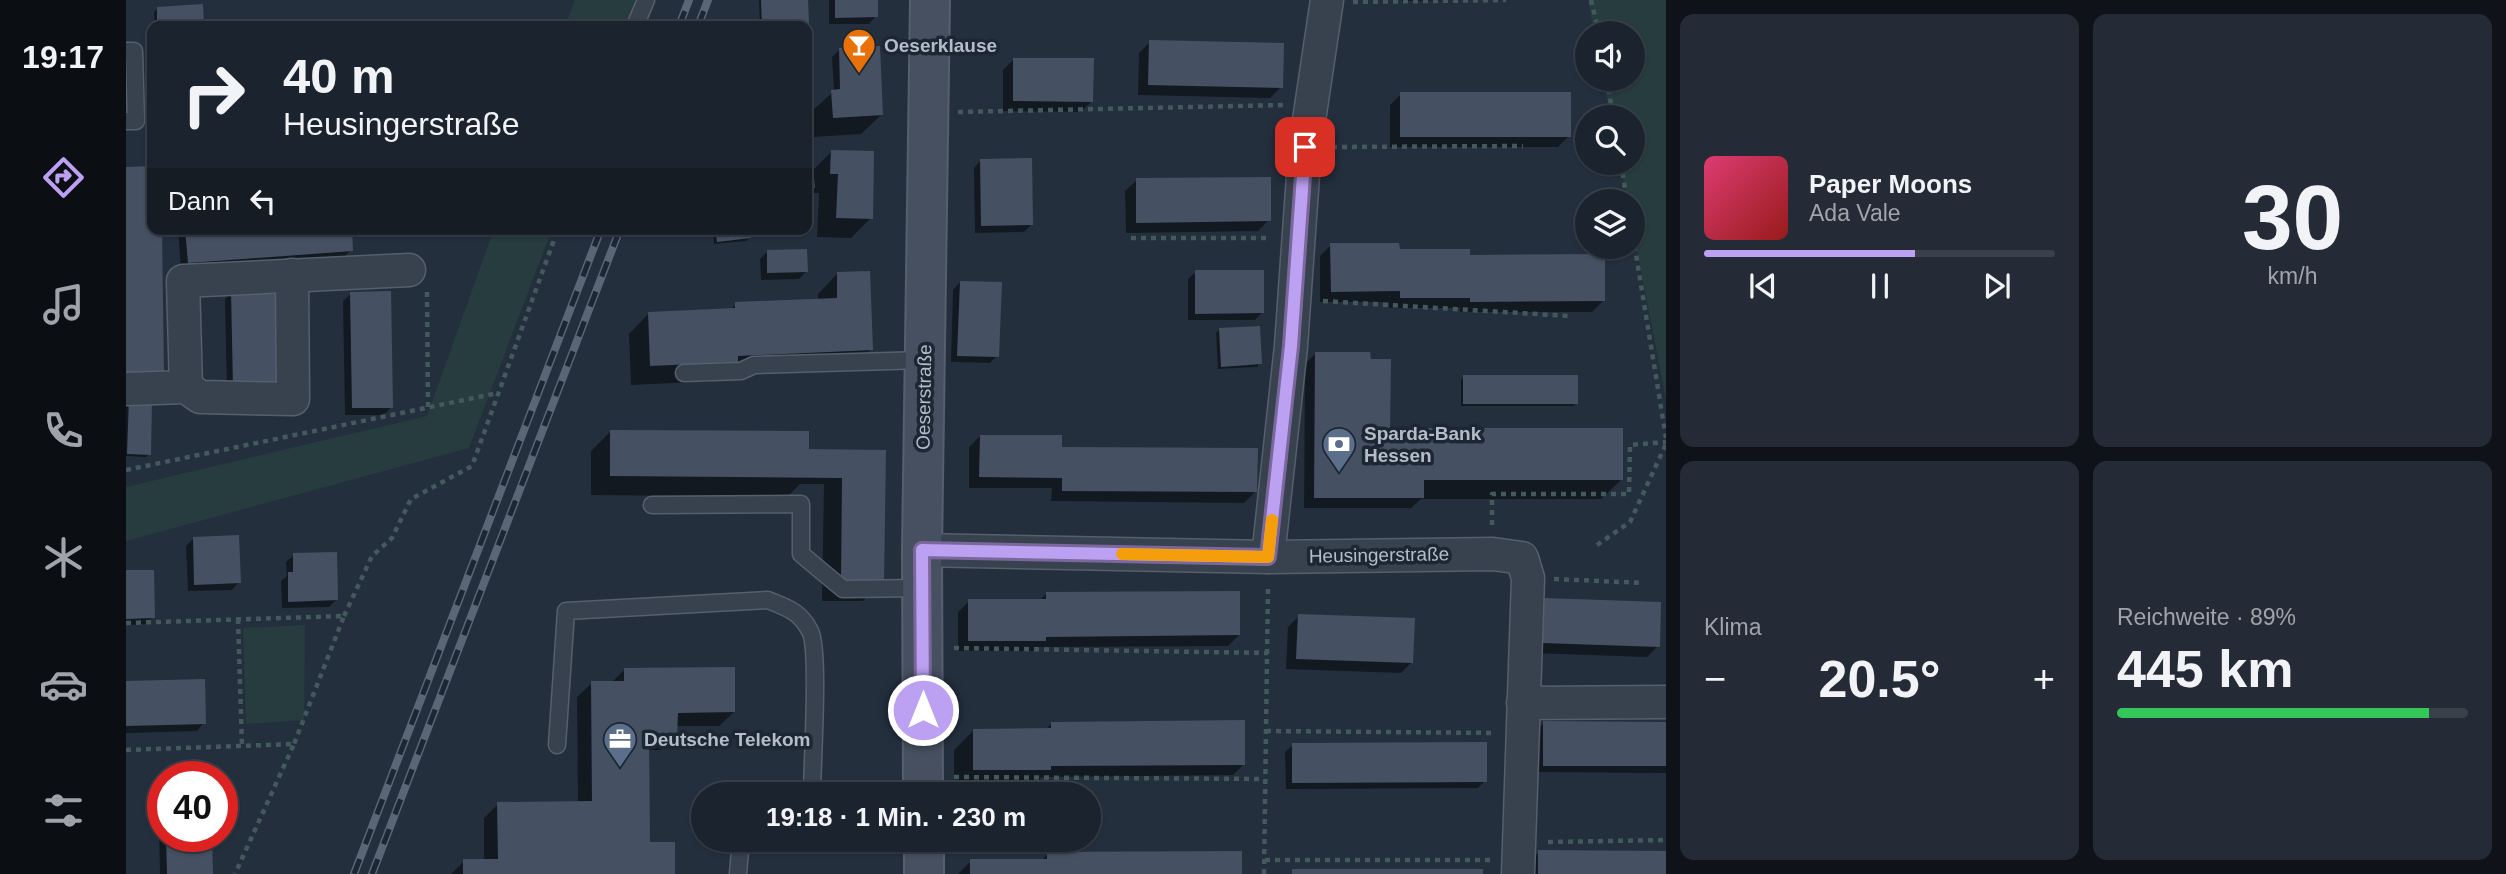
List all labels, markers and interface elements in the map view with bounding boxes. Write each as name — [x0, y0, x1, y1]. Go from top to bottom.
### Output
map controls — [1575, 21, 1645, 259]
button: sound — [1575, 21, 1645, 91]
bar icon: Oeserklause — [840, 26, 878, 75]
place label: Oeserklause — [884, 35, 997, 56]
text: 19:17 — [22, 39, 104, 75]
icon: right — [168, 49, 259, 140]
text: 40 m — [283, 49, 395, 103]
button: search — [1575, 105, 1645, 175]
text: Heusingerstraße — [283, 106, 520, 142]
pin — [1275, 117, 1335, 177]
icon: arrive — [1286, 128, 1324, 166]
icon: directions — [39, 153, 88, 202]
text: 30 — [2242, 167, 2343, 268]
text: Paper Moons — [1809, 169, 1972, 199]
icon: left — [244, 182, 282, 220]
text: Dann — [168, 186, 230, 216]
button: layers — [1575, 189, 1645, 259]
text: Ada Vale — [1809, 200, 1901, 226]
text: km/h — [2268, 263, 2317, 289]
icon: previous — [1744, 267, 1782, 305]
icon: pause — [1861, 267, 1899, 305]
icon: next — [1978, 267, 2016, 305]
icon: music — [39, 280, 88, 329]
street label: Oeserstraße — [913, 344, 935, 450]
icon: phone — [39, 406, 88, 455]
place label: Sparda-Bank Hessen — [1364, 423, 1482, 466]
bank icon: Sparda-Bank Hessen — [1320, 425, 1358, 474]
icon: climate — [39, 533, 88, 582]
street label: Heusingerstraße — [1309, 543, 1449, 567]
text: Reichweite · 89% — [2117, 604, 2296, 630]
text: Klima — [1704, 614, 1762, 640]
text: 445 km — [2117, 640, 2293, 698]
text: 20.5° — [1818, 650, 1941, 708]
text: − — [1704, 658, 1726, 700]
text: + — [2033, 658, 2055, 700]
icon: car — [39, 660, 88, 709]
position arrow — [886, 673, 960, 747]
office icon: Deutsche Telekom — [601, 720, 639, 769]
place label: Deutsche Telekom — [644, 729, 810, 750]
speed limit sign: 40 — [147, 761, 238, 852]
icon: filters — [39, 786, 88, 835]
text: 19:18 · 1 Min. · 230 m — [766, 802, 1026, 832]

